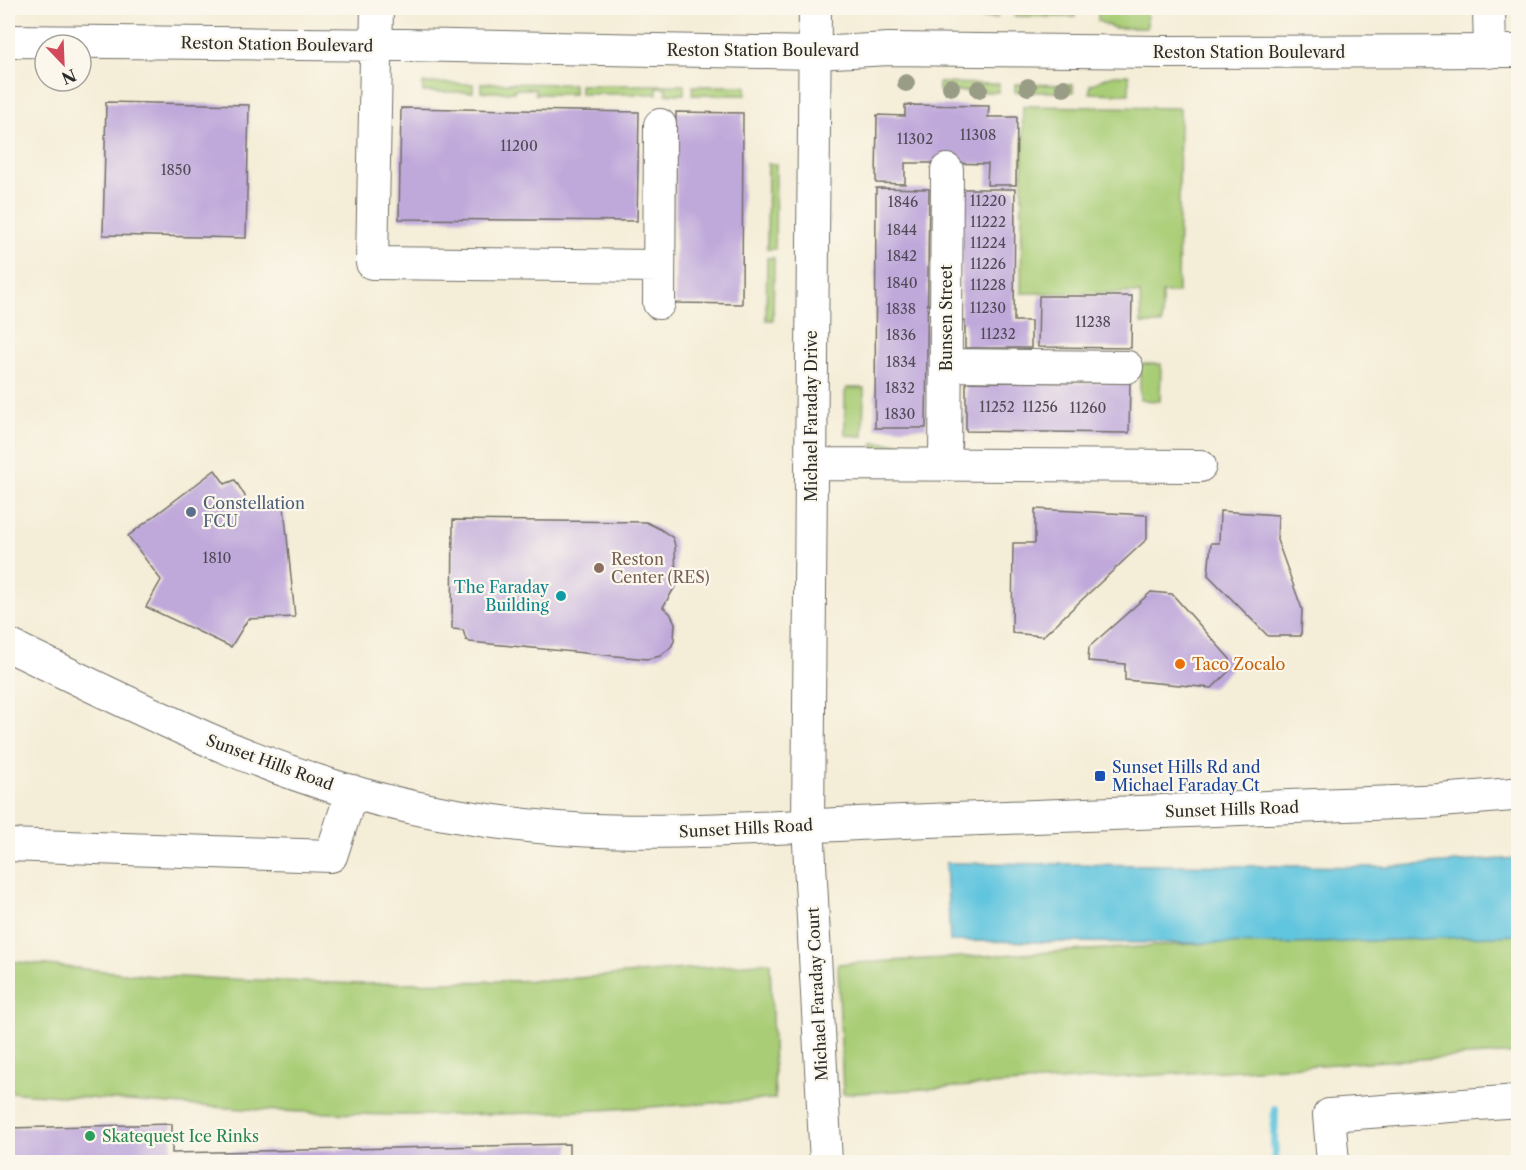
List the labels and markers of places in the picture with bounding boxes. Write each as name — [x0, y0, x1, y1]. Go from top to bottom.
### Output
place label: Constellation FCU — [203, 493, 305, 531]
marker: Constellation FCU — [184, 505, 198, 519]
place label: Reston Center (RES) — [611, 549, 710, 587]
marker: Reston Center (RES) — [592, 561, 606, 575]
place label: The Faraday Building — [454, 577, 550, 615]
marker: The Faraday Building — [554, 589, 568, 603]
place label: Taco Zocalo — [1192, 654, 1286, 674]
marker: Taco Zocalo — [1173, 657, 1187, 671]
place label: Sunset Hills Rd and Michael Faraday Ct — [1112, 757, 1261, 795]
marker: Sunset Hills Rd and Michael Faraday Ct — [1093, 769, 1107, 783]
place label: Skatequest Ice Rinks — [102, 1126, 259, 1146]
marker: Skatequest Ice Rinks — [83, 1129, 97, 1143]

